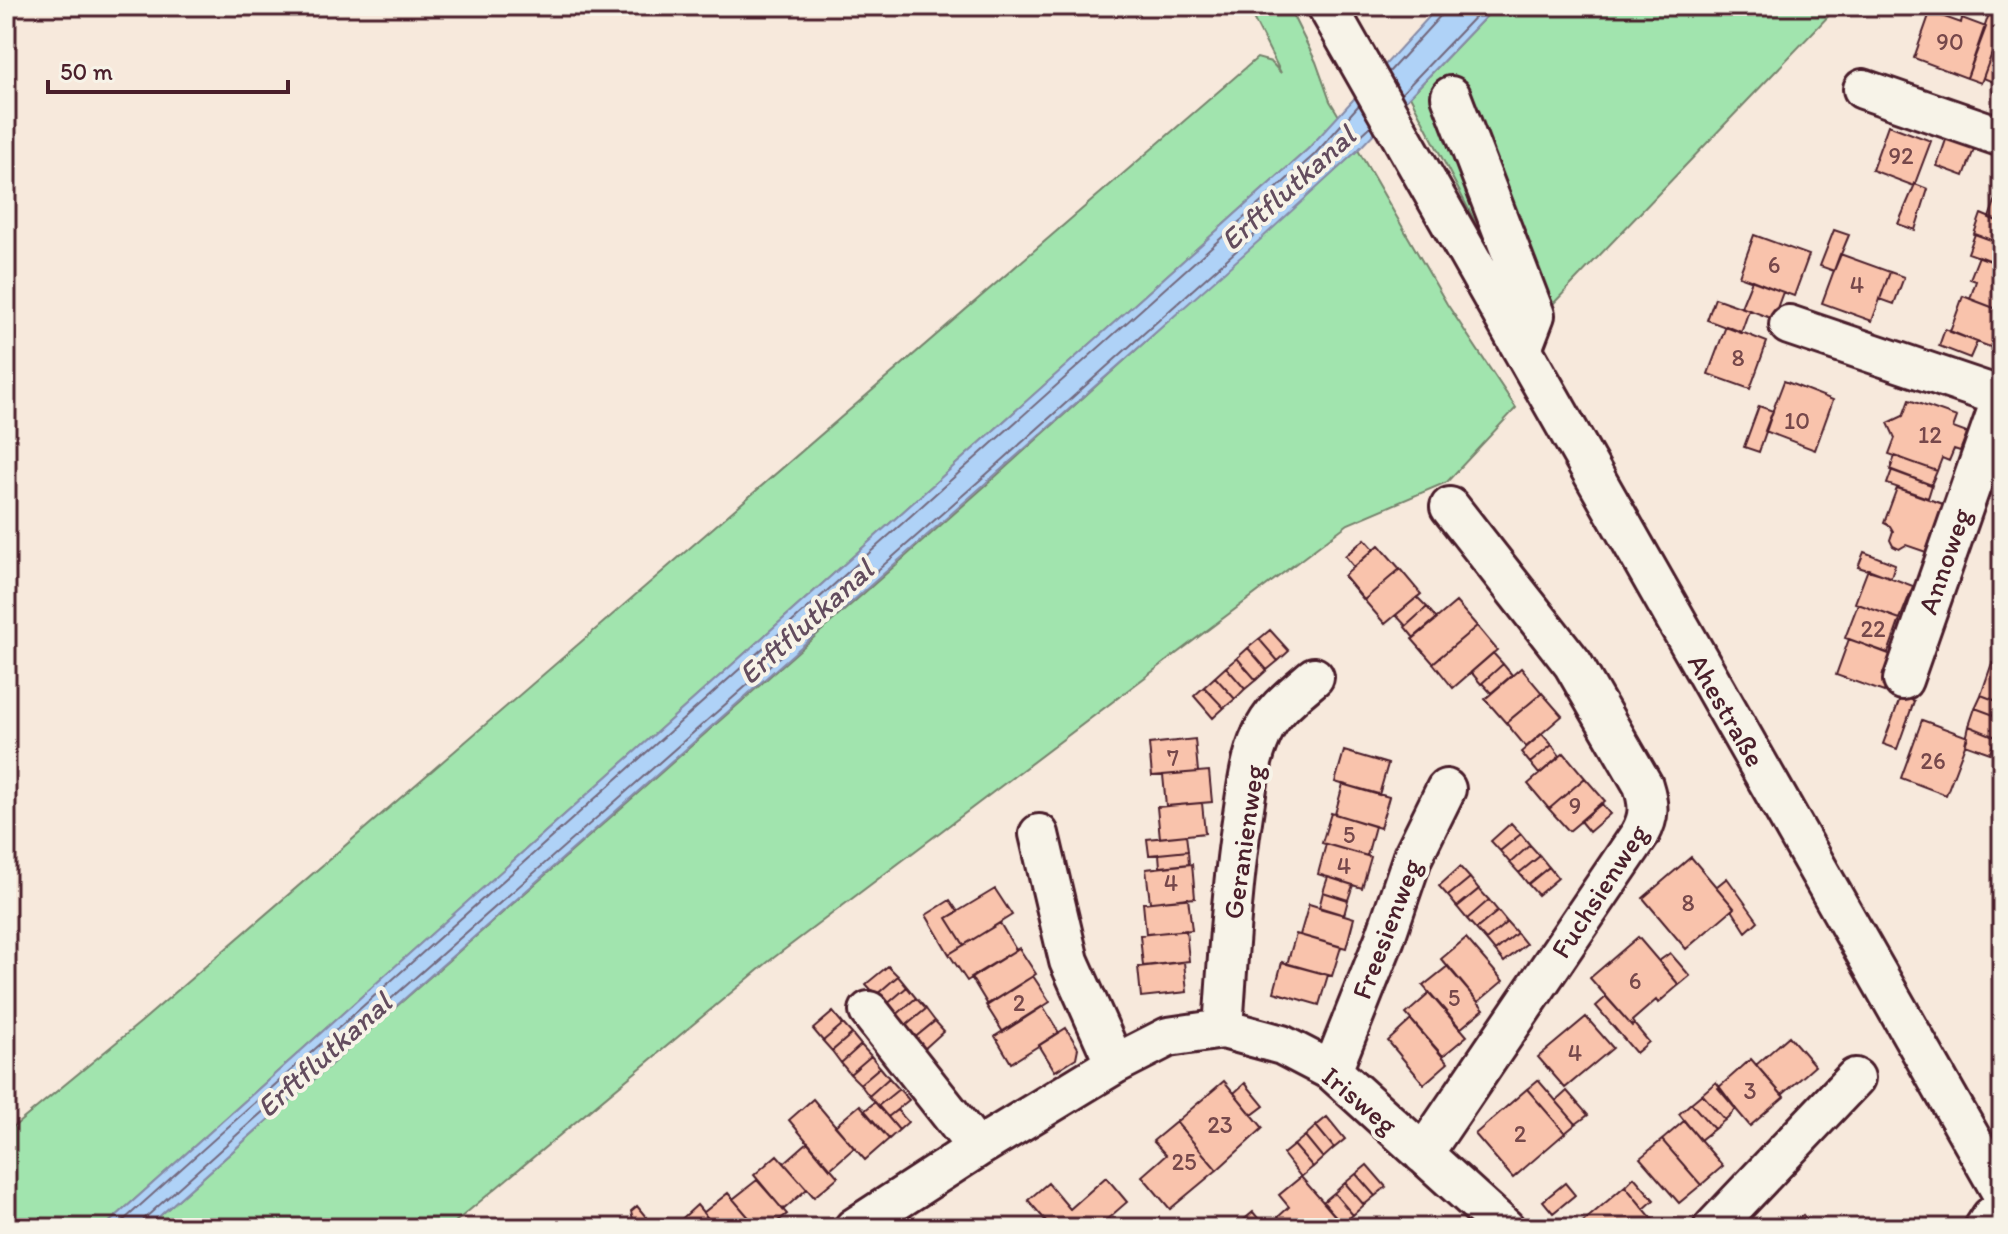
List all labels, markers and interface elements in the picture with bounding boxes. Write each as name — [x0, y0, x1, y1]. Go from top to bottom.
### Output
house number: 90 — [1936, 27, 1964, 56]
scale bar — [48, 44, 288, 94]
text: 50 m — [60, 57, 113, 86]
water label: Erftflutkanal — [1212, 116, 1365, 258]
house number: 92 — [1888, 141, 1914, 170]
house number: 6 — [1768, 250, 1780, 279]
house number: 4 — [1850, 270, 1864, 299]
house number: 8 — [1731, 343, 1745, 372]
house number: 10 — [1784, 406, 1810, 435]
house number: 12 — [1918, 420, 1942, 449]
street label: Annoweg — [1910, 503, 1978, 618]
water label: Erftflutkanal — [730, 550, 883, 692]
house number: 22 — [1860, 614, 1886, 643]
street label: Ahestraße — [1681, 647, 1773, 773]
house number: 7 — [1167, 743, 1179, 772]
house number: 26 — [1920, 746, 1946, 775]
street label: Geranienweg — [1215, 762, 1271, 921]
house number: 9 — [1569, 791, 1581, 820]
street label: Fuchsienweg — [1543, 817, 1655, 964]
house number: 5 — [1343, 820, 1355, 849]
house number: 4 — [1337, 851, 1351, 880]
street label: Freesienweg — [1344, 853, 1429, 1004]
house number: 4 — [1164, 868, 1178, 897]
house number: 8 — [1681, 888, 1695, 917]
house number: 6 — [1629, 966, 1641, 995]
water label: Erftflutkanal — [248, 983, 401, 1125]
house number: 5 — [1448, 983, 1460, 1012]
house number: 2 — [1013, 988, 1026, 1017]
house number: 4 — [1568, 1038, 1582, 1067]
street label: Irisweg — [1315, 1059, 1405, 1142]
house number: 3 — [1743, 1076, 1757, 1105]
house number: 23 — [1207, 1110, 1233, 1139]
house number: 2 — [1514, 1119, 1527, 1148]
house number: 25 — [1171, 1147, 1197, 1176]

